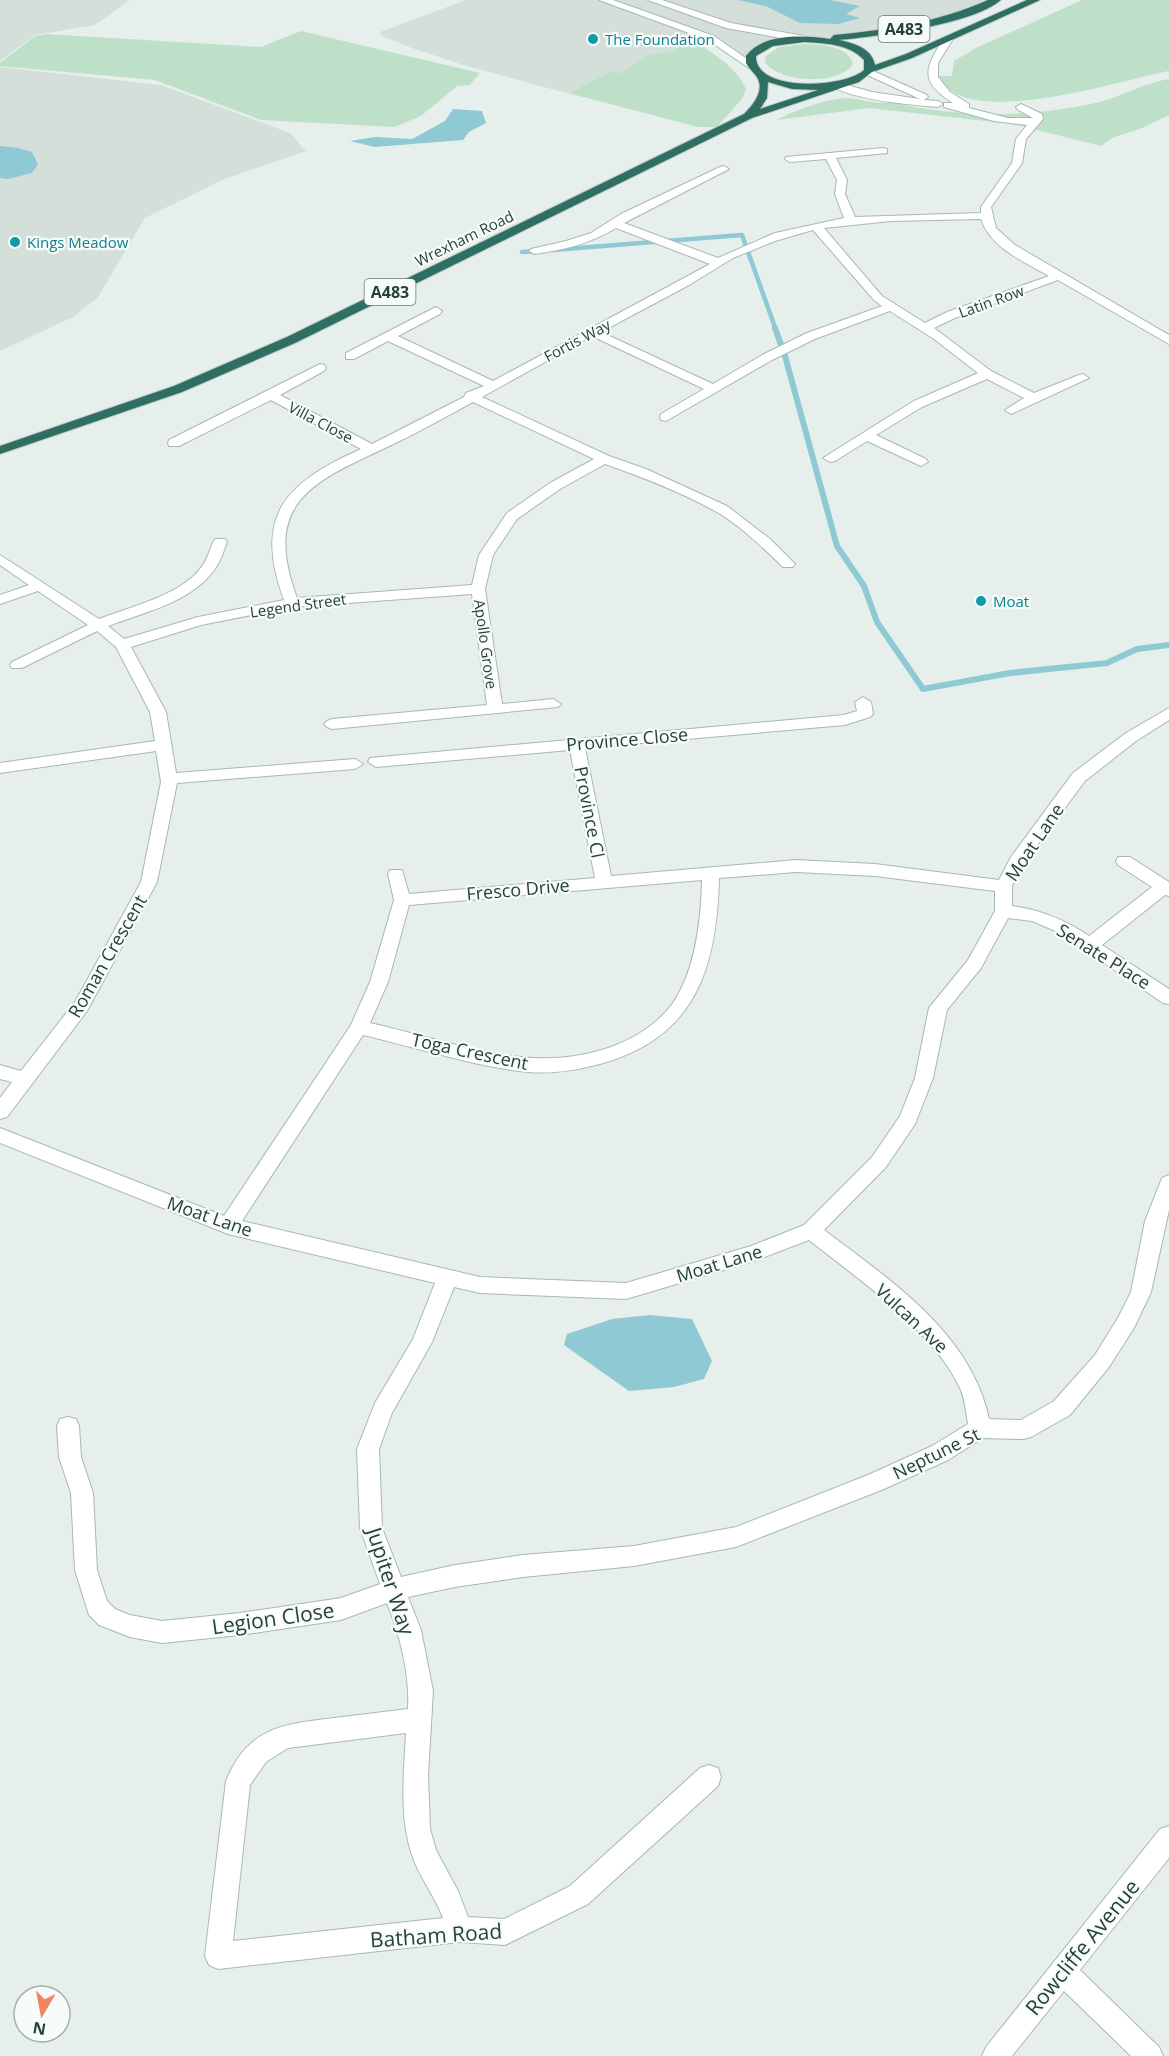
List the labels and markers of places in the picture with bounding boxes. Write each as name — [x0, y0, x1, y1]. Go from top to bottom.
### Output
place label: The Foundation — [605, 29, 715, 49]
marker: The Foundation — [586, 32, 600, 46]
place label: Kings Meadow — [27, 232, 129, 252]
marker: Kings Meadow — [8, 235, 22, 249]
place label: Moat — [993, 591, 1029, 611]
marker: Moat — [974, 594, 988, 608]

